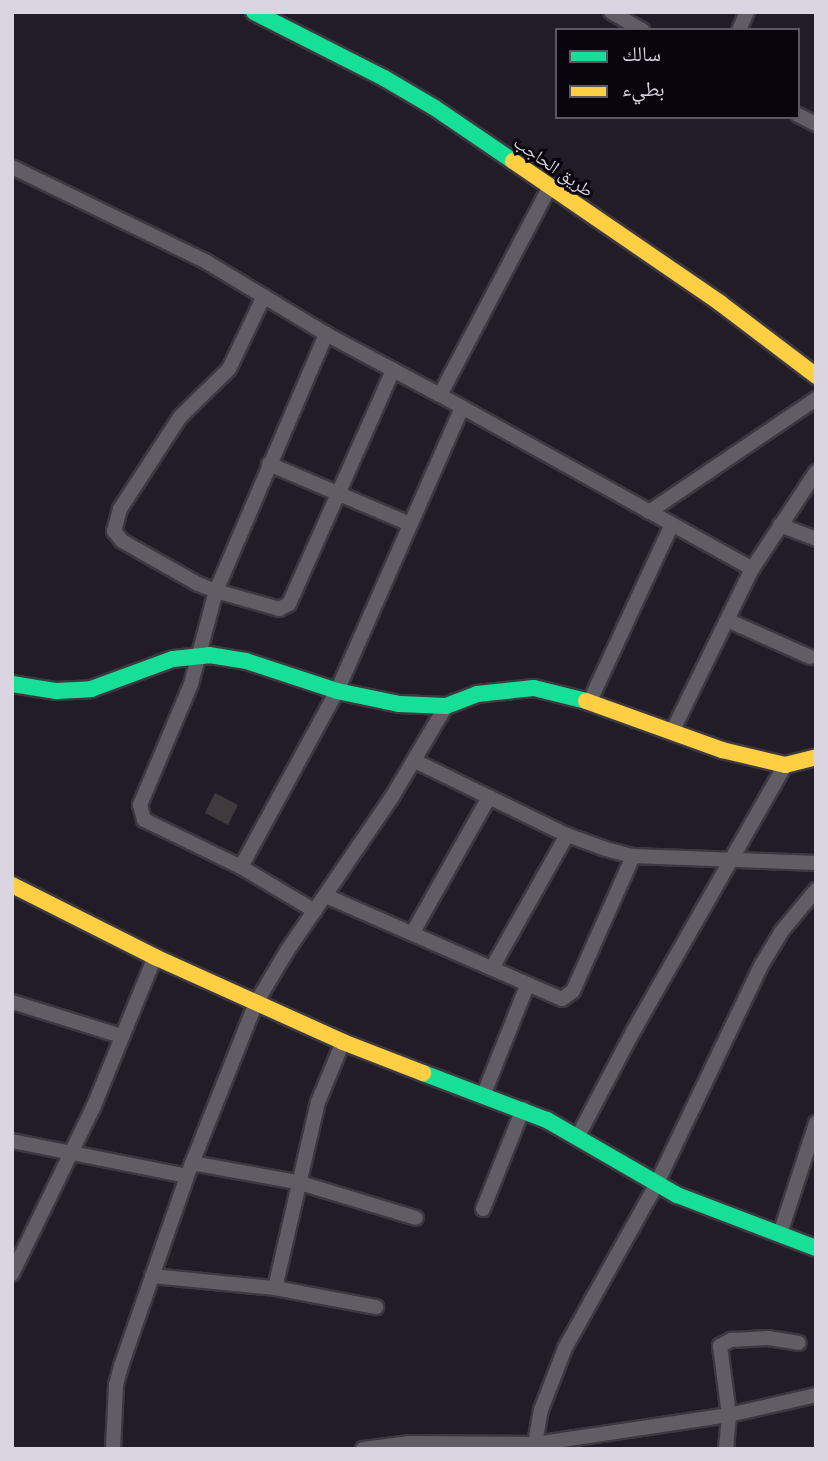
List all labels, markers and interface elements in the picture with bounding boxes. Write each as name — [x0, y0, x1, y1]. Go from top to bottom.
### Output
legend — [555, 28, 800, 119]
text: سالك — [622, 39, 661, 67]
text: بطيء — [622, 74, 665, 102]
street label: طريق الحاجب — [510, 131, 598, 201]

